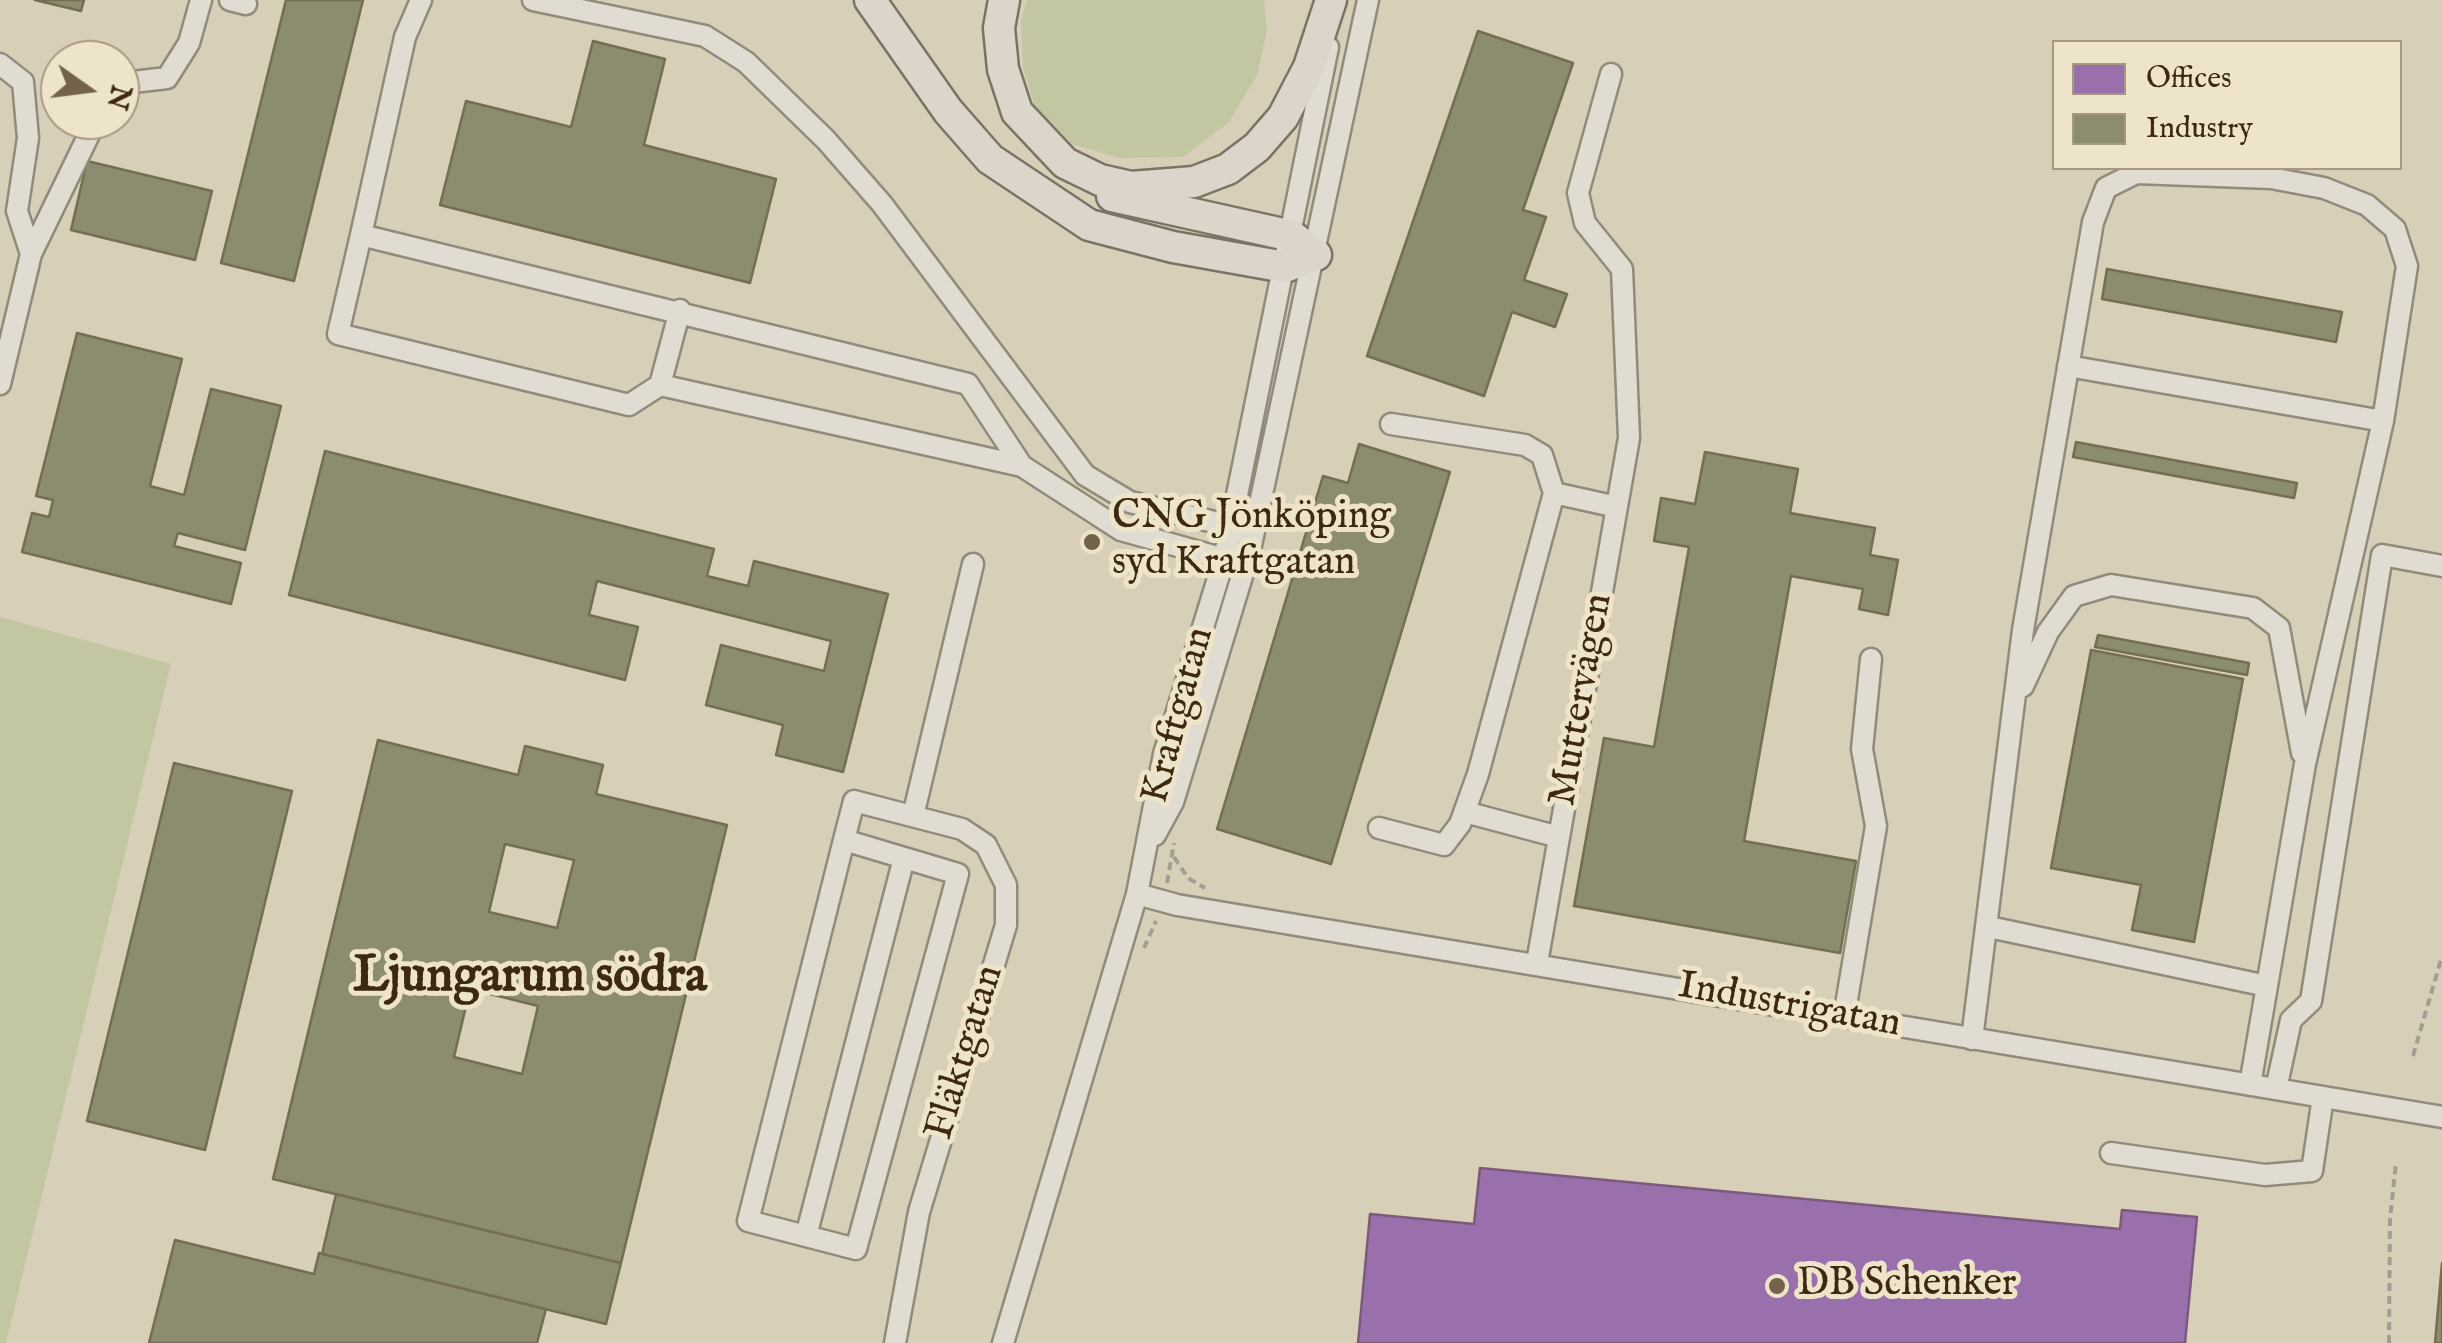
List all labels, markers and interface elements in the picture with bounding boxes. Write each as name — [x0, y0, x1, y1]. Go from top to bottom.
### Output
north arrow — [40, 40, 140, 140]
legend — [2052, 40, 2402, 170]
text: Offices — [2146, 60, 2232, 98]
text: N — [98, 81, 138, 113]
text: Industry — [2146, 110, 2253, 148]
place label: CNG Jönköping syd Kraftgatan — [1112, 495, 1391, 589]
marker: CNG Jönköping syd Kraftgatan — [1081, 531, 1103, 553]
street label: Muttervägen — [1541, 590, 1625, 810]
street label: Kraftgatan — [1133, 623, 1227, 809]
district label: Ljungarum södra — [353, 950, 707, 1010]
street label: Fläktgatan — [918, 960, 1016, 1146]
street label: Industrigatan — [1674, 964, 1904, 1050]
place label: DB Schenker — [1797, 1262, 2016, 1310]
marker: DB Schenker — [1766, 1275, 1788, 1297]

